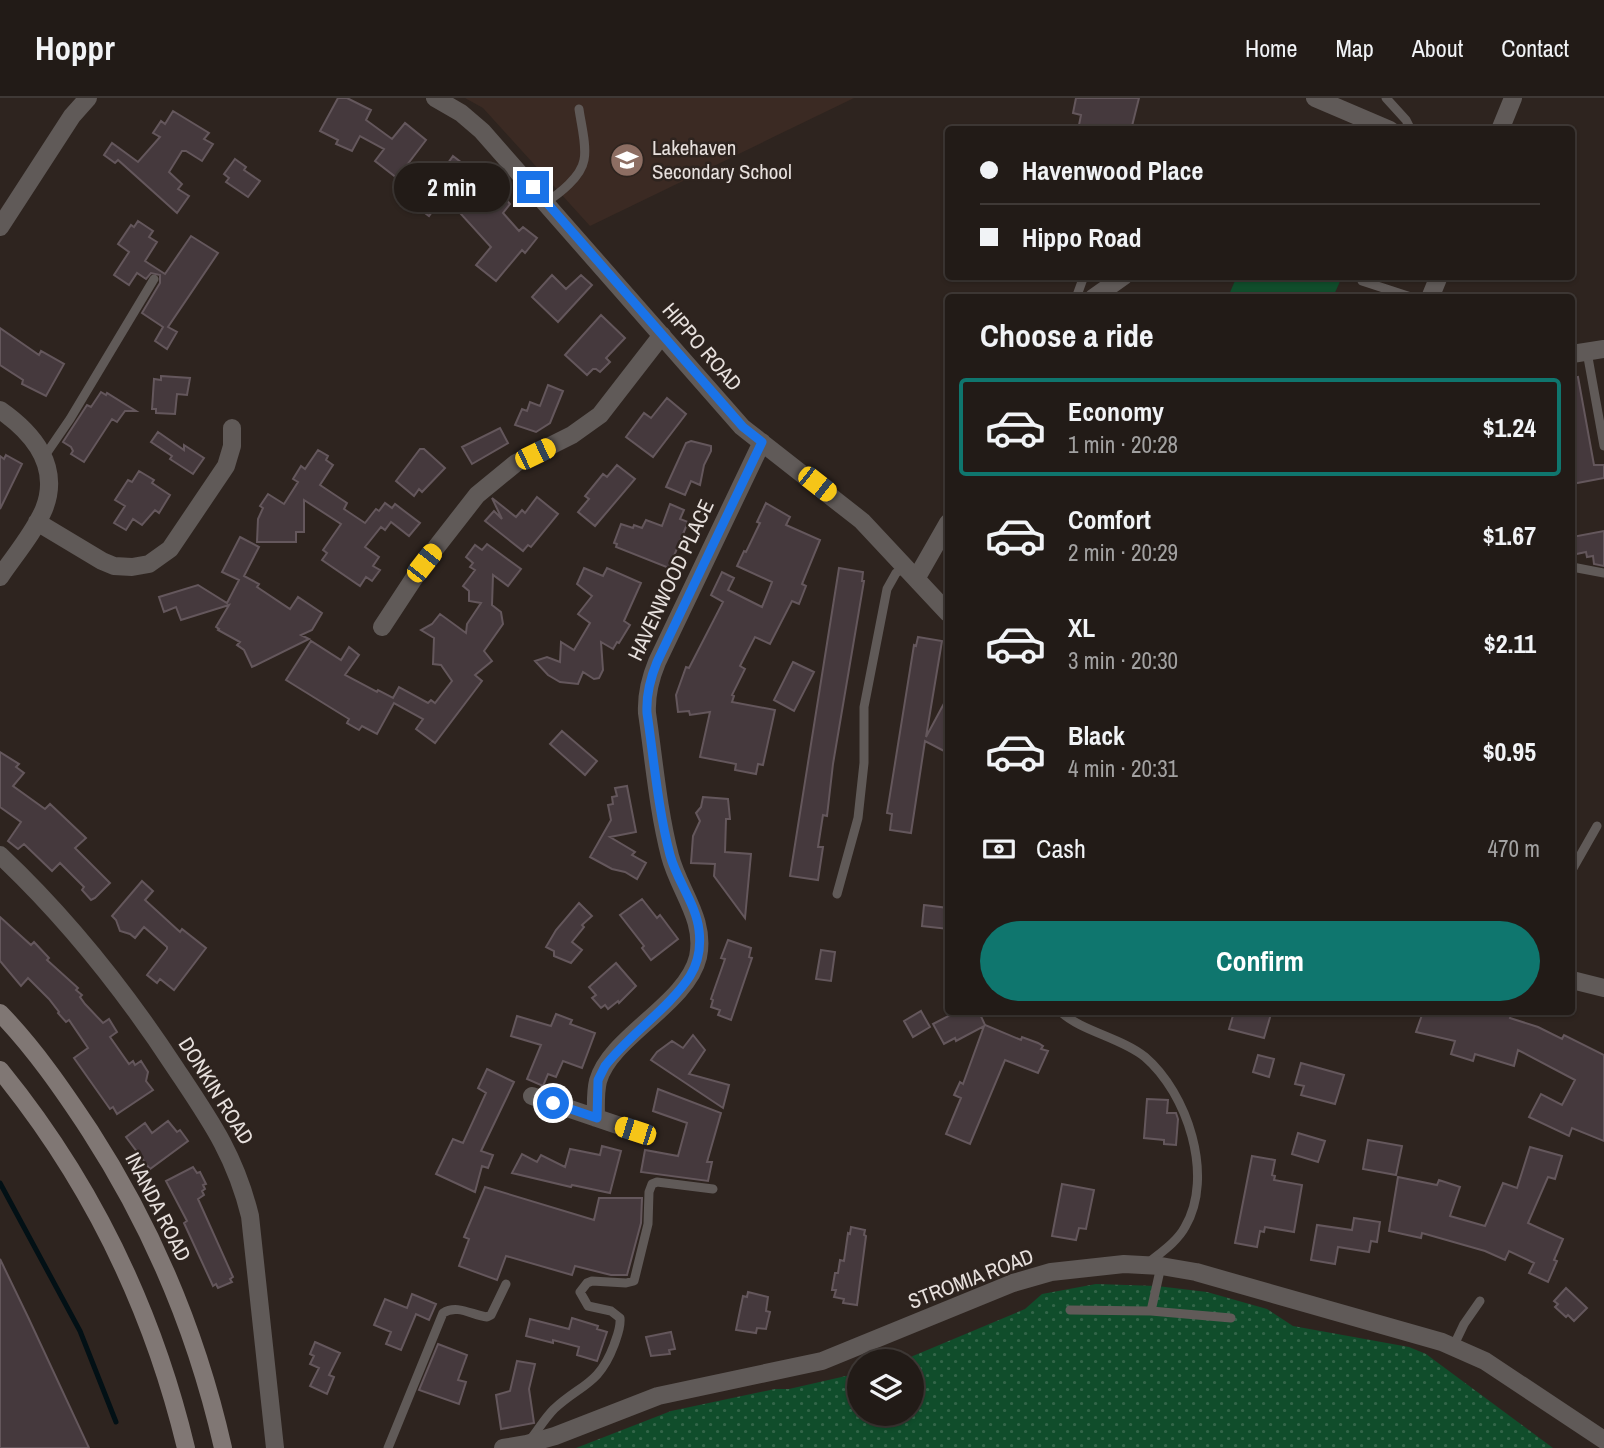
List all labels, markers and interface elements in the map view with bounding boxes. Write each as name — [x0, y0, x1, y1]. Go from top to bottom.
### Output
text: Hoppr — [35, 26, 115, 70]
text: Home — [1245, 32, 1297, 64]
text: Map — [1335, 32, 1374, 64]
text: About — [1412, 32, 1463, 64]
text: Contact — [1501, 32, 1569, 64]
place label: Lakehaven Secondary School — [652, 133, 792, 186]
school or university icon: Lakehaven Secondary School — [608, 141, 646, 179]
text: Havenwood Place — [1022, 153, 1203, 188]
callout: 2 min — [393, 162, 508, 212]
route end — [517, 171, 549, 203]
text: 2 min — [427, 172, 477, 203]
text: Hippo Road — [1022, 220, 1142, 255]
street label: HIPPO ROAD — [656, 296, 749, 397]
text: Choose a ride — [980, 314, 1154, 357]
text: Economy — [1068, 394, 1164, 429]
icon: car — [984, 396, 1047, 459]
text: $1.24 — [1483, 410, 1536, 445]
text: 1 min · 20:28 — [1068, 429, 1178, 460]
car — [512, 435, 559, 473]
car — [794, 463, 841, 505]
street label: HAVENWOOD PLACE — [620, 494, 721, 665]
text: Comfort — [1068, 502, 1151, 537]
icon: car — [984, 504, 1047, 567]
text: $1.67 — [1483, 518, 1536, 553]
text: 2 min · 20:29 — [1068, 537, 1178, 568]
car — [403, 540, 446, 586]
text: XL — [1068, 610, 1095, 645]
icon: car — [984, 612, 1047, 675]
text: $2.11 — [1484, 626, 1536, 661]
text: 3 min · 20:30 — [1068, 645, 1178, 676]
text: Black — [1068, 718, 1125, 753]
icon: car — [984, 720, 1047, 783]
text: $0.95 — [1483, 734, 1536, 769]
text: 4 min · 20:31 — [1068, 753, 1178, 784]
icon: cash — [980, 830, 1018, 868]
text: Cash — [1036, 831, 1086, 866]
text: 470 m — [1488, 833, 1540, 864]
button: Confirm — [980, 921, 1540, 1001]
street label: DONKIN ROAD — [172, 1032, 261, 1150]
route start — [537, 1087, 569, 1119]
car — [612, 1115, 659, 1147]
street label: INANDA ROAD — [119, 1147, 198, 1266]
street label: STROMIA ROAD — [904, 1241, 1038, 1316]
map controls — [847, 1349, 924, 1426]
button: layers — [847, 1349, 924, 1426]

